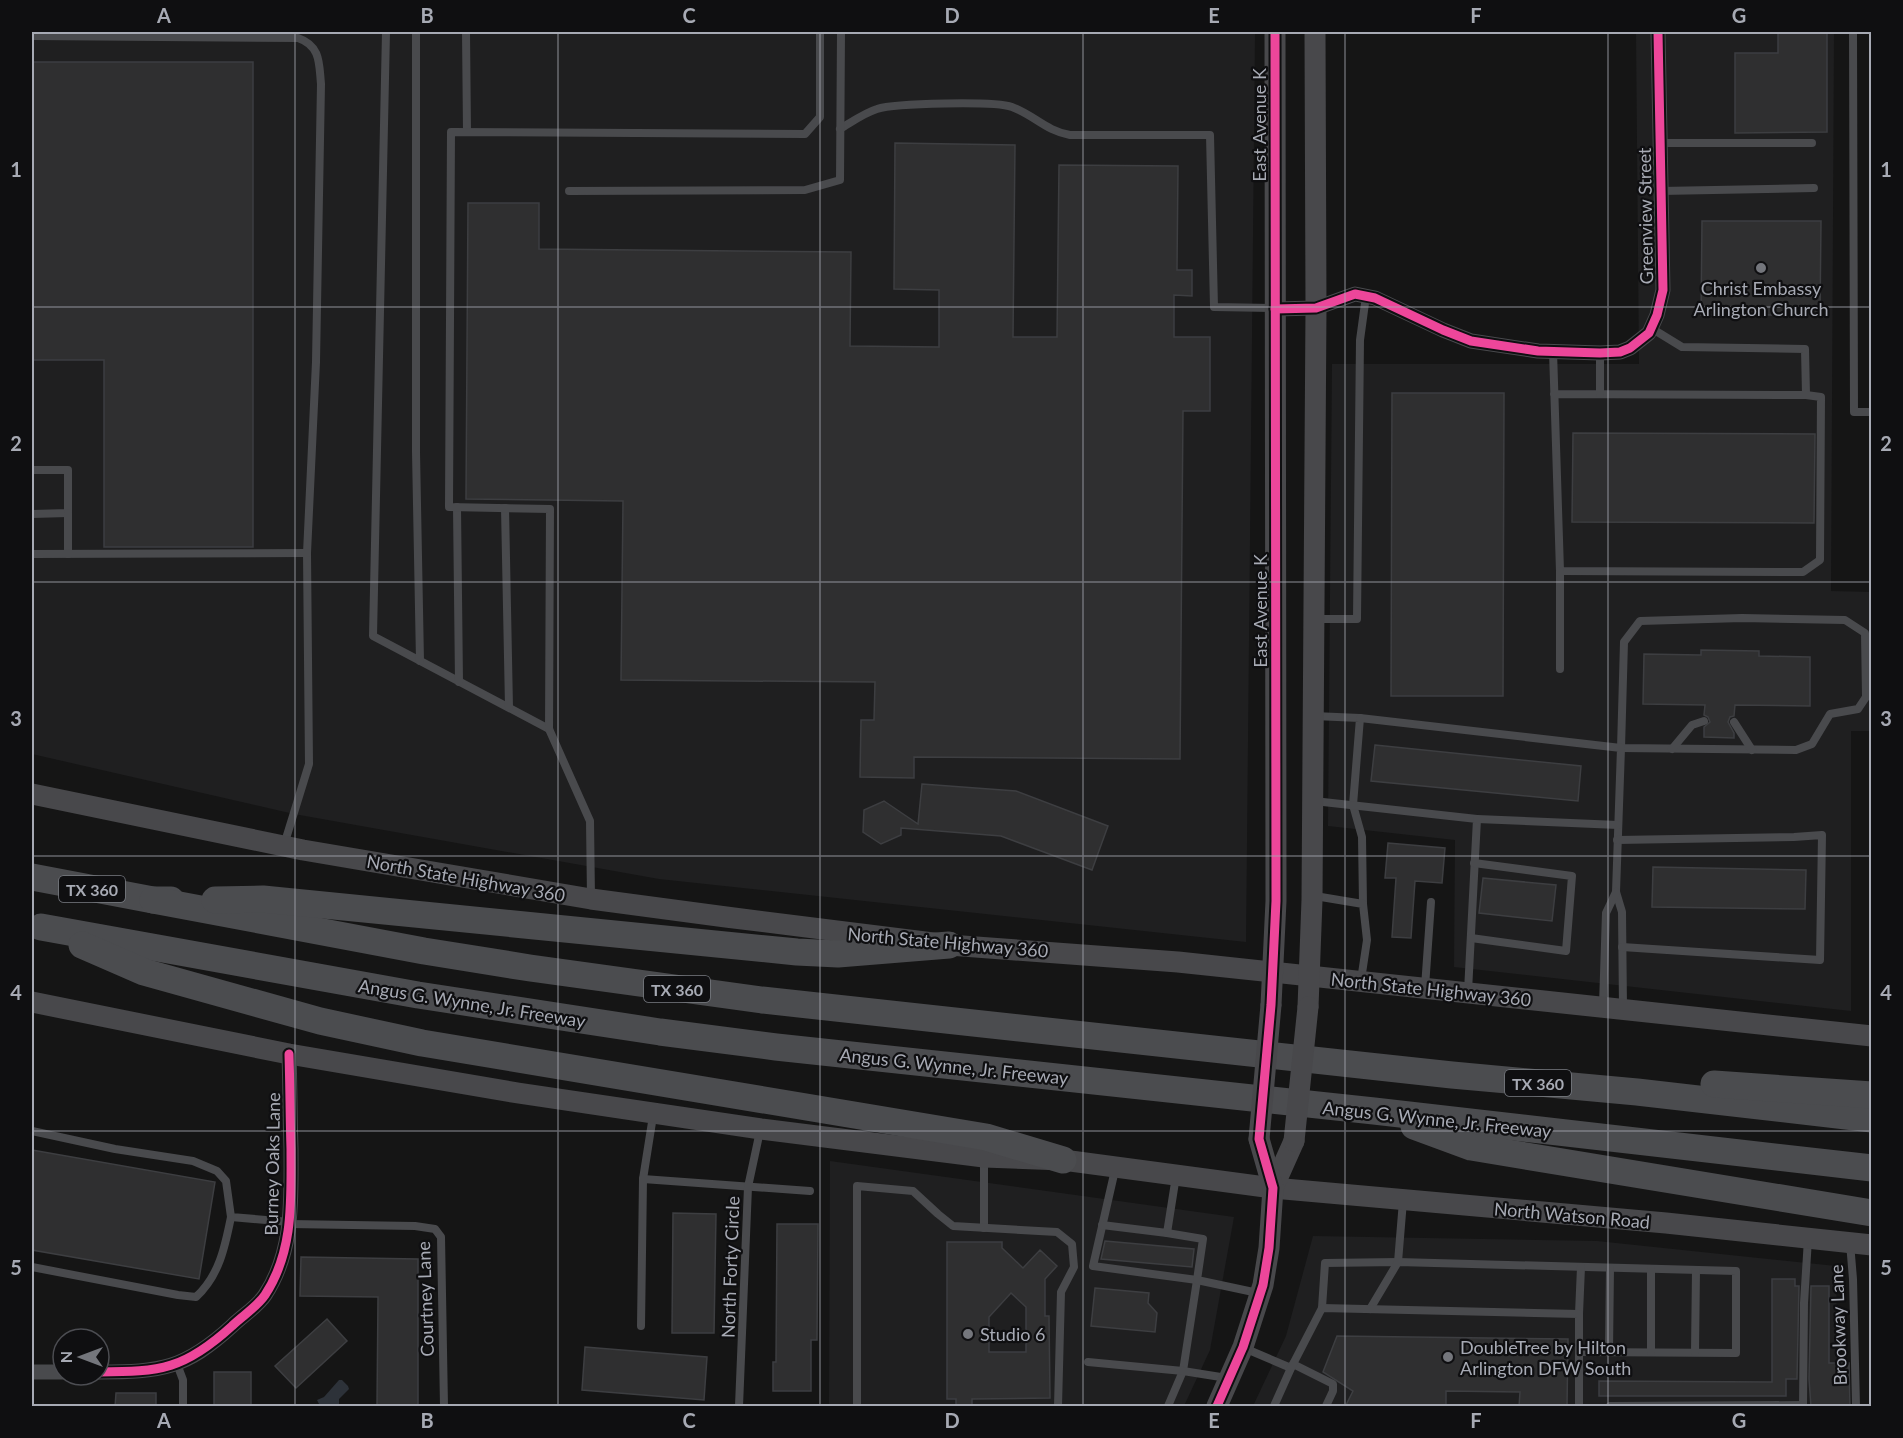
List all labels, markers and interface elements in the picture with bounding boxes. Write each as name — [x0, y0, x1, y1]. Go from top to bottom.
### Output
text: A — [156, 3, 171, 27]
text: B — [420, 3, 434, 27]
text: C — [682, 3, 696, 27]
text: D — [944, 3, 960, 27]
text: E — [1208, 3, 1220, 27]
text: F — [1470, 3, 1482, 27]
text: G — [1732, 3, 1746, 27]
street label: East Avenue K — [1248, 68, 1270, 182]
street label: Greenview Street — [1633, 147, 1657, 285]
text: 1 — [10, 157, 22, 181]
text: 1 — [1880, 157, 1892, 181]
marker: Christ Embassy Arlington Church — [1754, 261, 1768, 275]
place label: Christ Embassy Arlington Church — [1694, 277, 1828, 320]
text: 2 — [10, 431, 22, 455]
text: 2 — [1880, 431, 1892, 455]
street label: East Avenue K — [1249, 554, 1271, 668]
text: 3 — [10, 706, 22, 730]
text: 3 — [1880, 706, 1892, 730]
street label: North State Highway 360 — [365, 850, 567, 906]
road number: TX 360 — [59, 876, 125, 902]
street label: North State Highway 360 — [847, 922, 1049, 962]
street label: North State Highway 360 — [1330, 968, 1532, 1010]
street label: Angus G. Wynne, Jr. Freeway — [357, 974, 588, 1032]
road number: TX 360 — [644, 976, 710, 1002]
text: 4 — [10, 980, 22, 1004]
text: 4 — [1880, 980, 1892, 1004]
street label: Angus G. Wynne, Jr. Freeway — [839, 1043, 1070, 1089]
road number: TX 360 — [1505, 1070, 1571, 1096]
street label: Burney Oaks Lane — [260, 1092, 284, 1236]
street label: Angus G. Wynne, Jr. Freeway — [1322, 1096, 1553, 1142]
street label: North Forty Circle — [717, 1196, 743, 1338]
street label: North Watson Road — [1493, 1197, 1651, 1233]
street label: Courtney Lane — [412, 1241, 438, 1357]
text: 5 — [10, 1255, 22, 1279]
text: 5 — [1880, 1255, 1892, 1279]
street label: Brookway Lane — [1825, 1264, 1851, 1386]
place label: Studio 6 — [980, 1323, 1046, 1345]
north arrow — [51, 1327, 111, 1387]
marker: Studio 6 — [961, 1327, 975, 1341]
place label: DoubleTree by Hilton Arlington DFW South — [1460, 1336, 1631, 1379]
marker: DoubleTree by Hilton Arlington DFW South — [1441, 1350, 1455, 1364]
text: N — [56, 1351, 75, 1363]
text: A — [156, 1408, 171, 1432]
text: B — [420, 1408, 434, 1432]
text: C — [682, 1408, 696, 1432]
text: D — [944, 1408, 960, 1432]
text: E — [1208, 1408, 1220, 1432]
text: F — [1470, 1408, 1482, 1432]
text: G — [1732, 1408, 1746, 1432]

